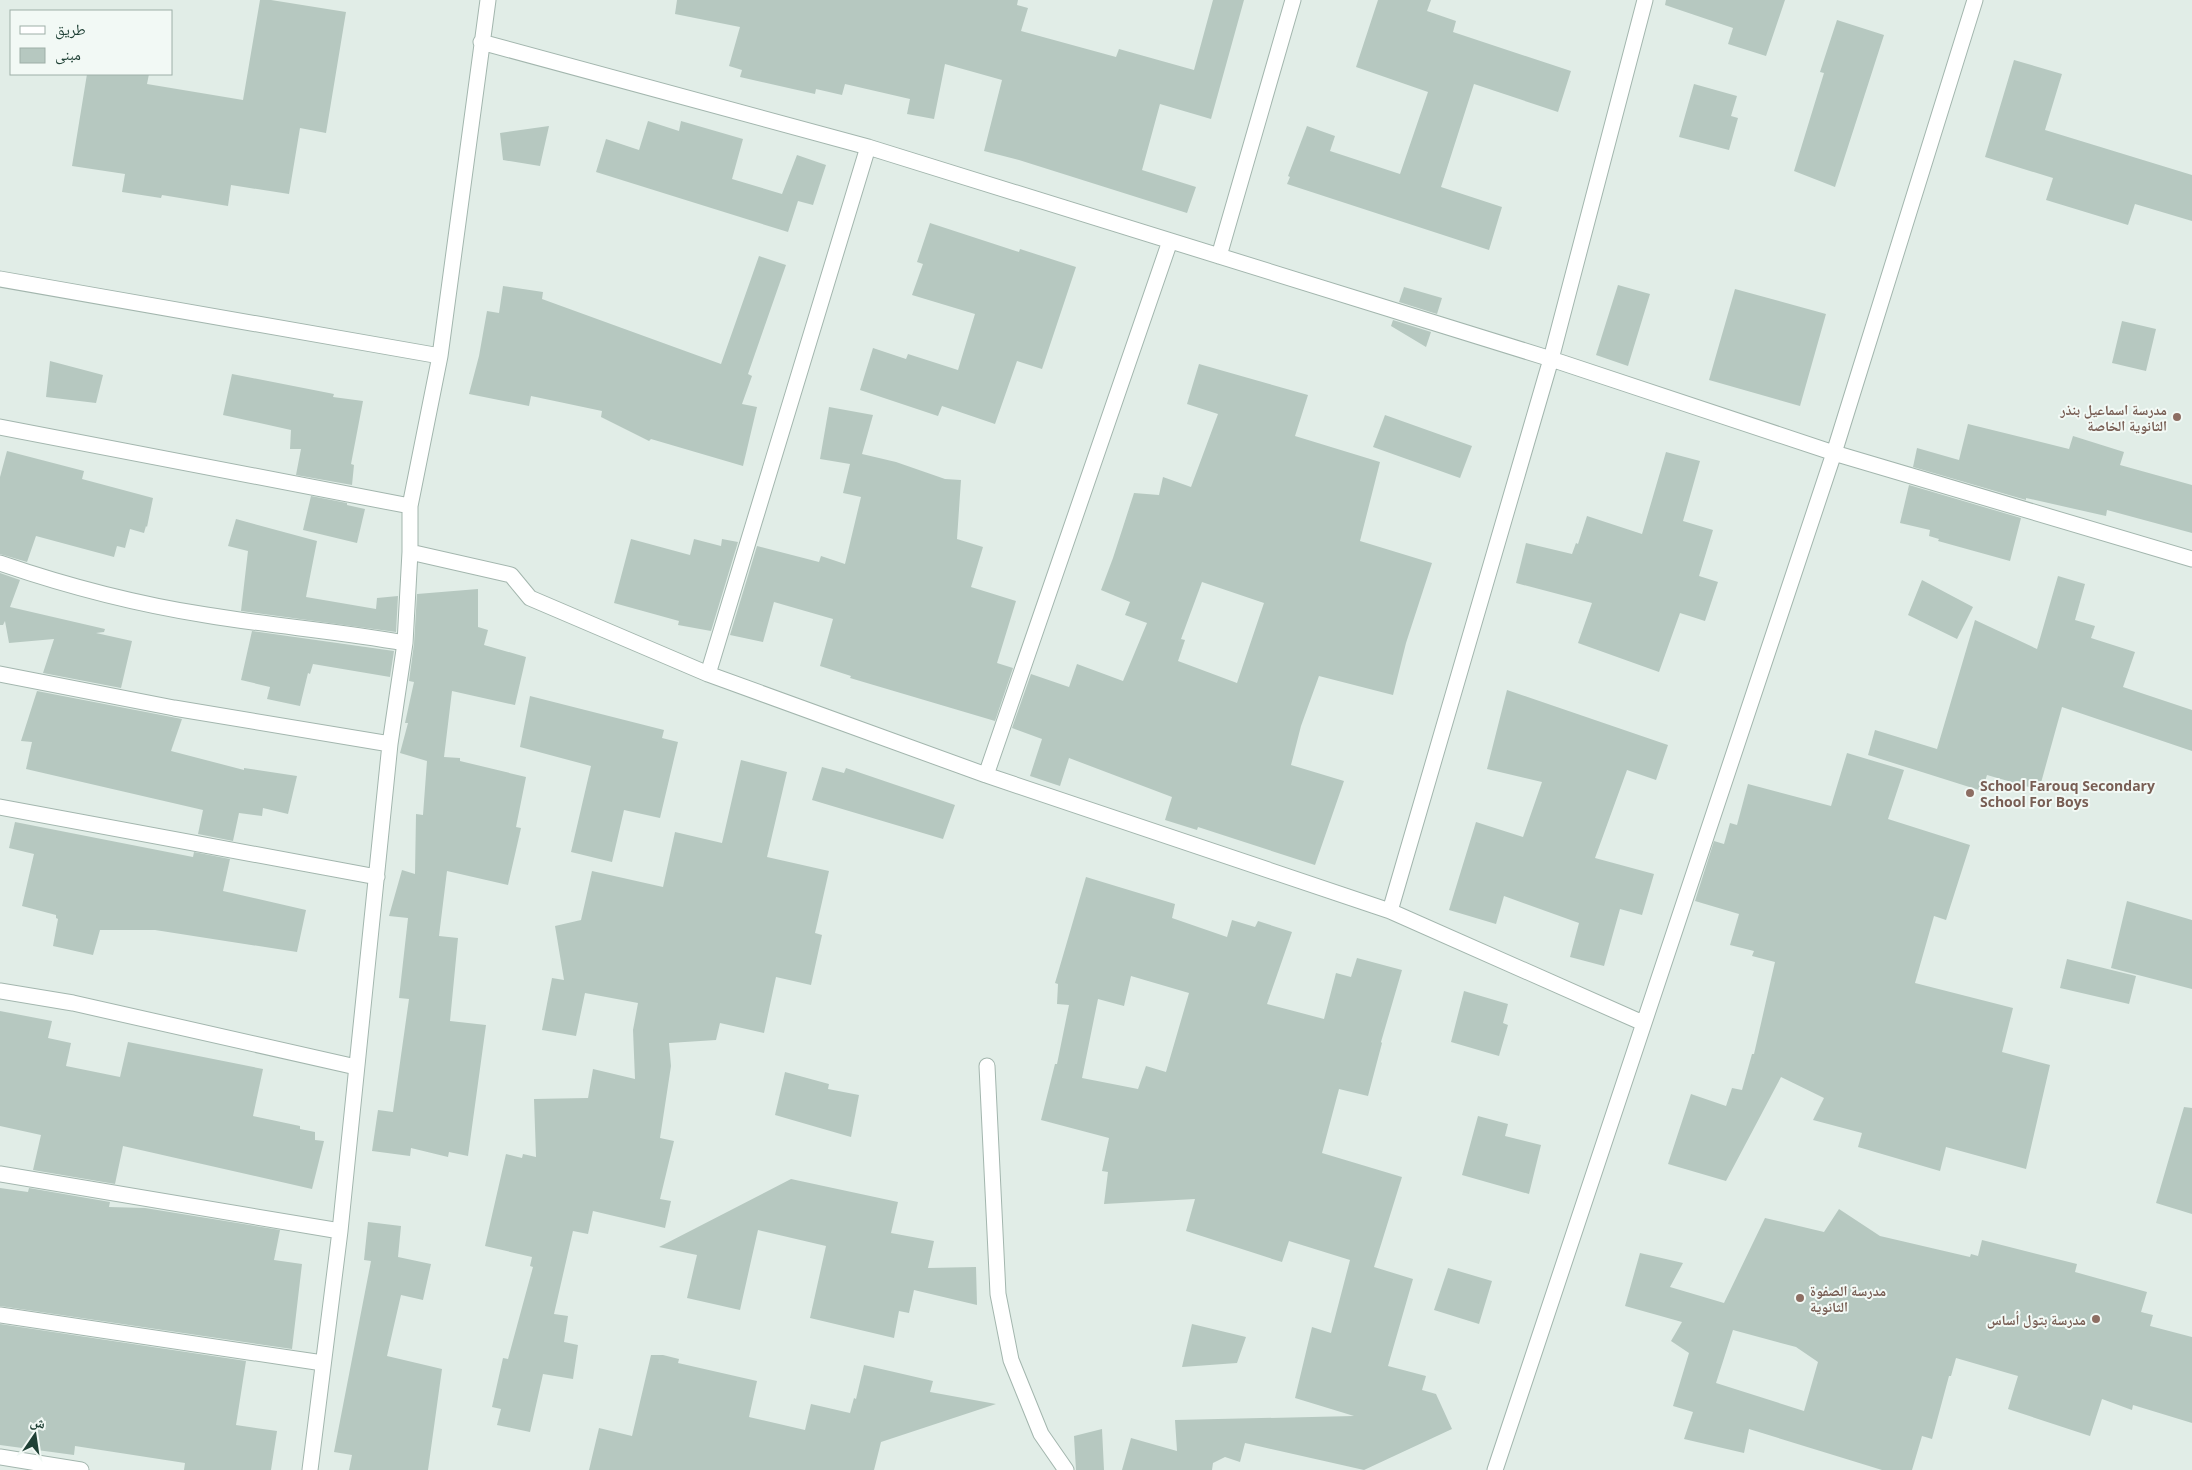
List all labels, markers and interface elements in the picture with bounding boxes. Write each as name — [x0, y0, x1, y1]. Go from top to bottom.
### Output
legend — [10, 10, 172, 75]
text: طريق — [55, 19, 86, 40]
text: مبنى — [55, 44, 81, 65]
place label: مدرسة اسماعيل بنذر الثانوية الخاصة — [2059, 400, 2167, 435]
marker: مدرسة اسماعيل بنذر الثانوية الخاصة — [2171, 411, 2183, 423]
place label: School Farouq Secondary School For Boys — [1980, 776, 2155, 811]
marker: School Farouq Secondary School For Boys — [1964, 787, 1976, 799]
place label: مدرسة الصفوة الثانوية — [1810, 1281, 1886, 1316]
marker: مدرسة الصفوة الثانوية — [1794, 1292, 1806, 1304]
place label: مدرسة بتول أساس — [1987, 1310, 2086, 1329]
marker: مدرسة بتول أساس — [2090, 1313, 2102, 1325]
north arrow — [10, 1410, 60, 1460]
text: ش — [29, 1411, 48, 1433]

